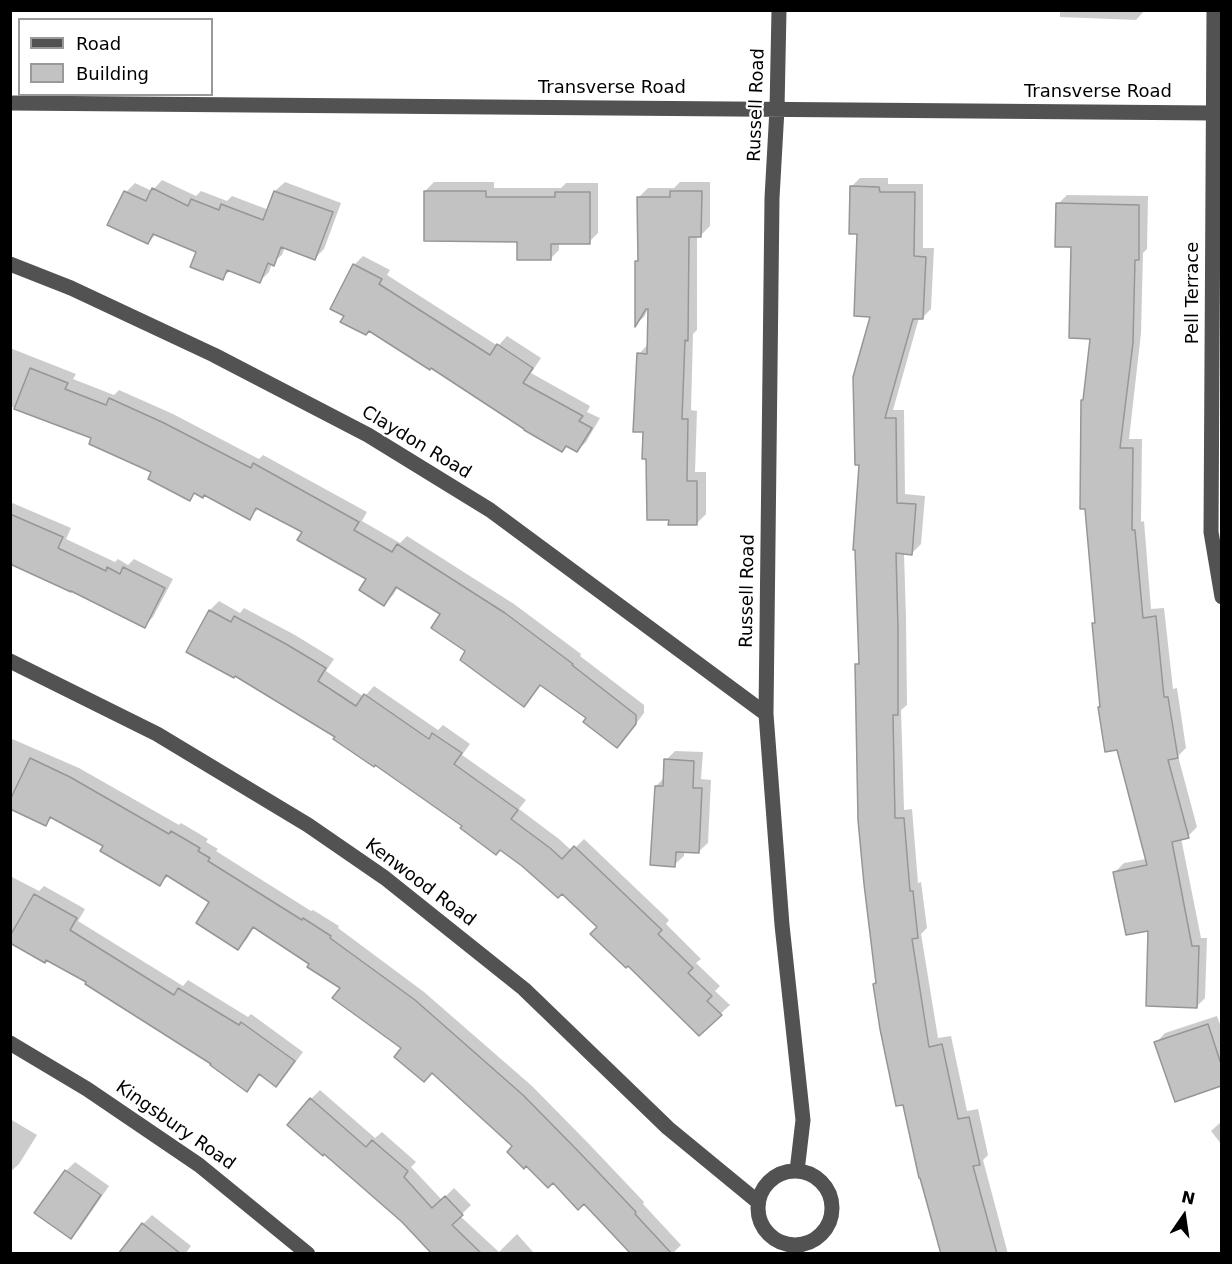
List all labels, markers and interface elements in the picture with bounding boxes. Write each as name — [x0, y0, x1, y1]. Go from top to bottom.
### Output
legend — [18, 18, 213, 96]
text: Road — [76, 33, 121, 54]
street label: Russell Road — [744, 48, 770, 162]
text: Building — [76, 63, 149, 84]
street label: Transverse Road — [538, 77, 686, 99]
street label: Transverse Road — [1024, 81, 1172, 103]
street label: Pell Terrace — [1182, 242, 1204, 344]
street label: Claydon Road — [357, 402, 475, 484]
street label: Russell Road — [736, 534, 760, 648]
street label: Kenwood Road — [361, 835, 479, 931]
street label: Kingsbury Road — [111, 1077, 239, 1175]
north arrow — [1154, 1186, 1214, 1246]
text: N — [1179, 1187, 1197, 1209]

